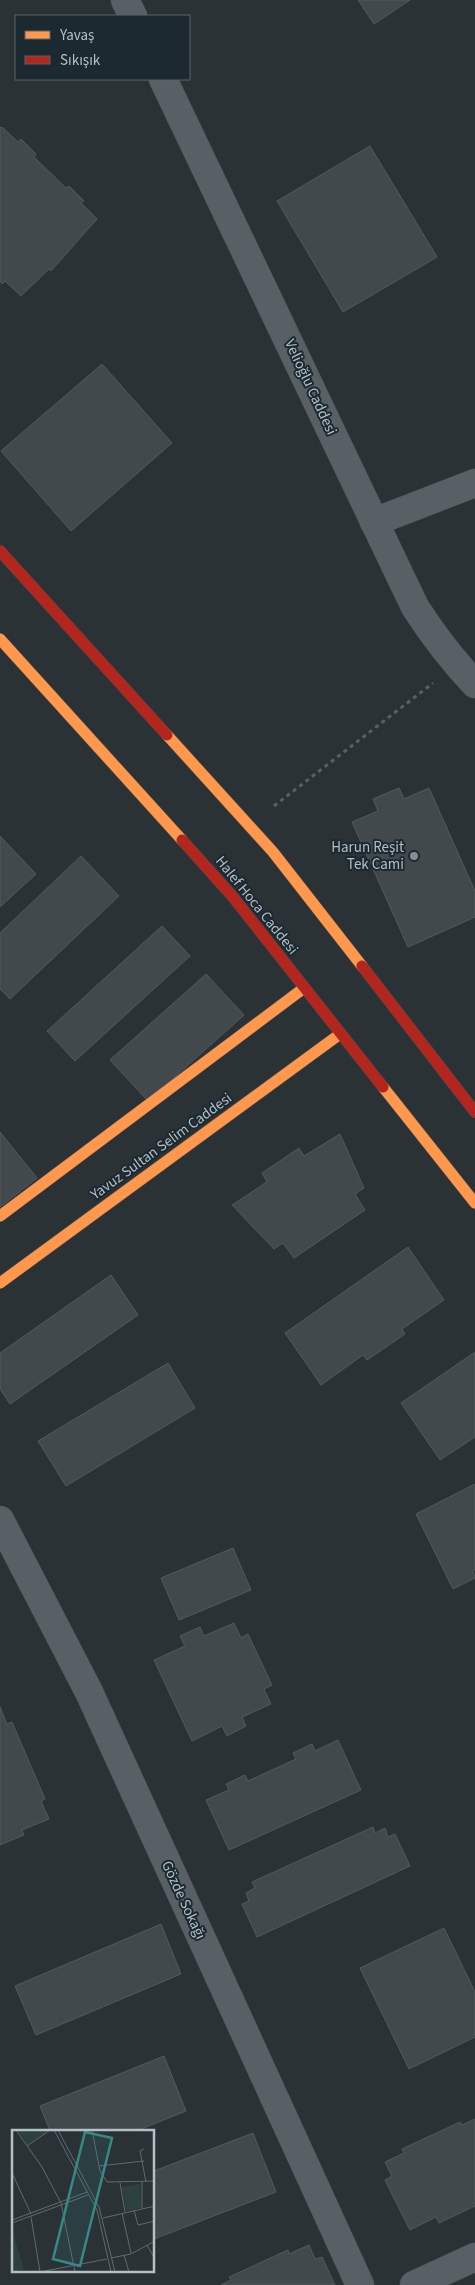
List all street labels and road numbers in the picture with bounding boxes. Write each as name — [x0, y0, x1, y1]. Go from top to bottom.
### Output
street label: Velioğlu Caddesi — [279, 336, 342, 438]
street label: Halef Hoca Caddesi — [210, 852, 303, 959]
street label: Yavuz Sultan Selim Caddesi — [85, 1088, 236, 1206]
street label: Gözde Sokağı — [156, 1857, 211, 1943]

